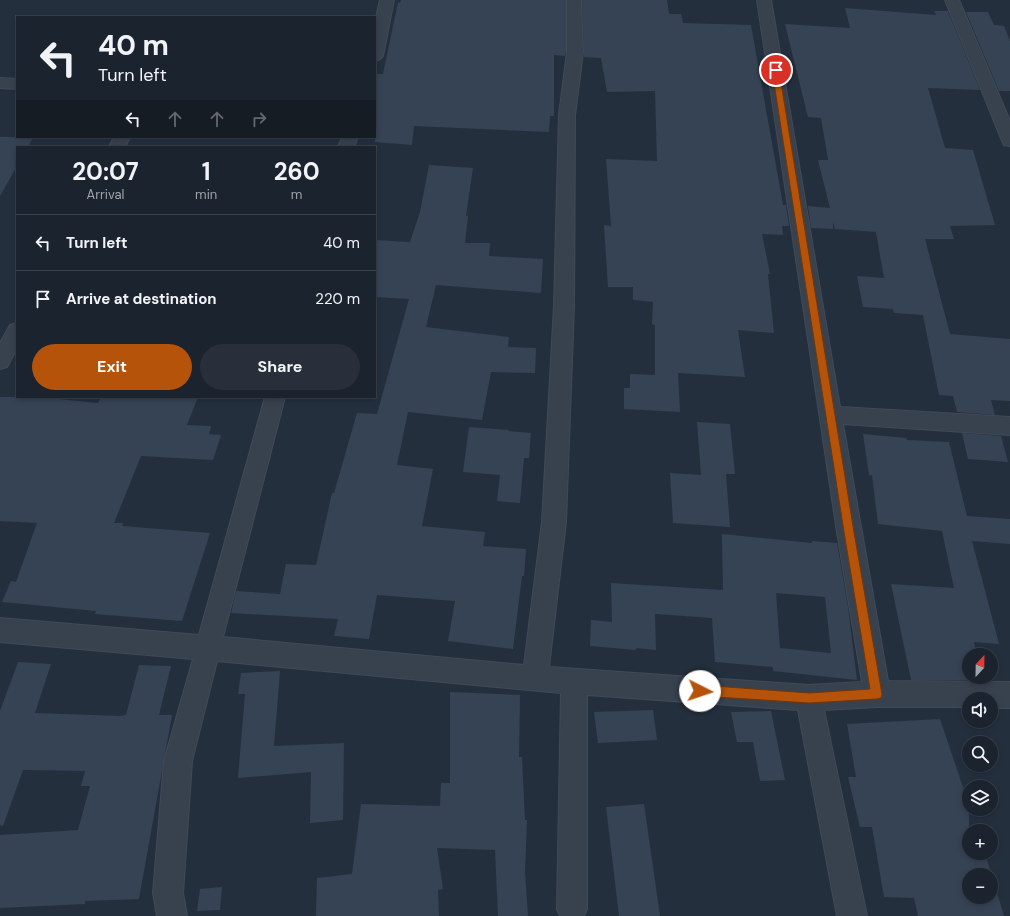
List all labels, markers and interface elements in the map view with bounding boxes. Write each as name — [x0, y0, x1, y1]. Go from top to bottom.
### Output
text: 40 m — [98, 27, 169, 64]
icon: left — [32, 32, 84, 84]
pin — [759, 53, 793, 87]
icon: arrive — [765, 59, 787, 81]
text: Turn left — [98, 63, 167, 87]
icon: left — [122, 108, 144, 130]
icon: ahead — [164, 108, 186, 130]
icon: ahead — [206, 108, 228, 130]
icon: right — [248, 108, 270, 130]
text: 20:07 — [72, 156, 139, 187]
text: 1 — [202, 156, 211, 187]
text: 260 — [274, 156, 320, 187]
text: Arrival — [87, 186, 124, 203]
text: min — [195, 186, 217, 203]
text: m — [291, 186, 302, 203]
icon: left — [32, 232, 54, 254]
text: Turn left — [66, 233, 127, 253]
text: 40 m — [323, 233, 360, 253]
icon: arrive — [32, 288, 54, 310]
text: Arrive at destination — [66, 289, 217, 309]
text: 220 m — [315, 289, 360, 309]
button: Exit — [32, 344, 192, 390]
button: Share — [200, 344, 360, 390]
north arrow — [962, 648, 998, 684]
map controls — [962, 648, 998, 904]
position arrow — [679, 670, 721, 712]
button: sound — [962, 692, 998, 728]
button: search — [962, 736, 998, 772]
button: layers — [962, 780, 998, 816]
button: + — [962, 824, 998, 860]
button: − — [962, 868, 998, 904]

